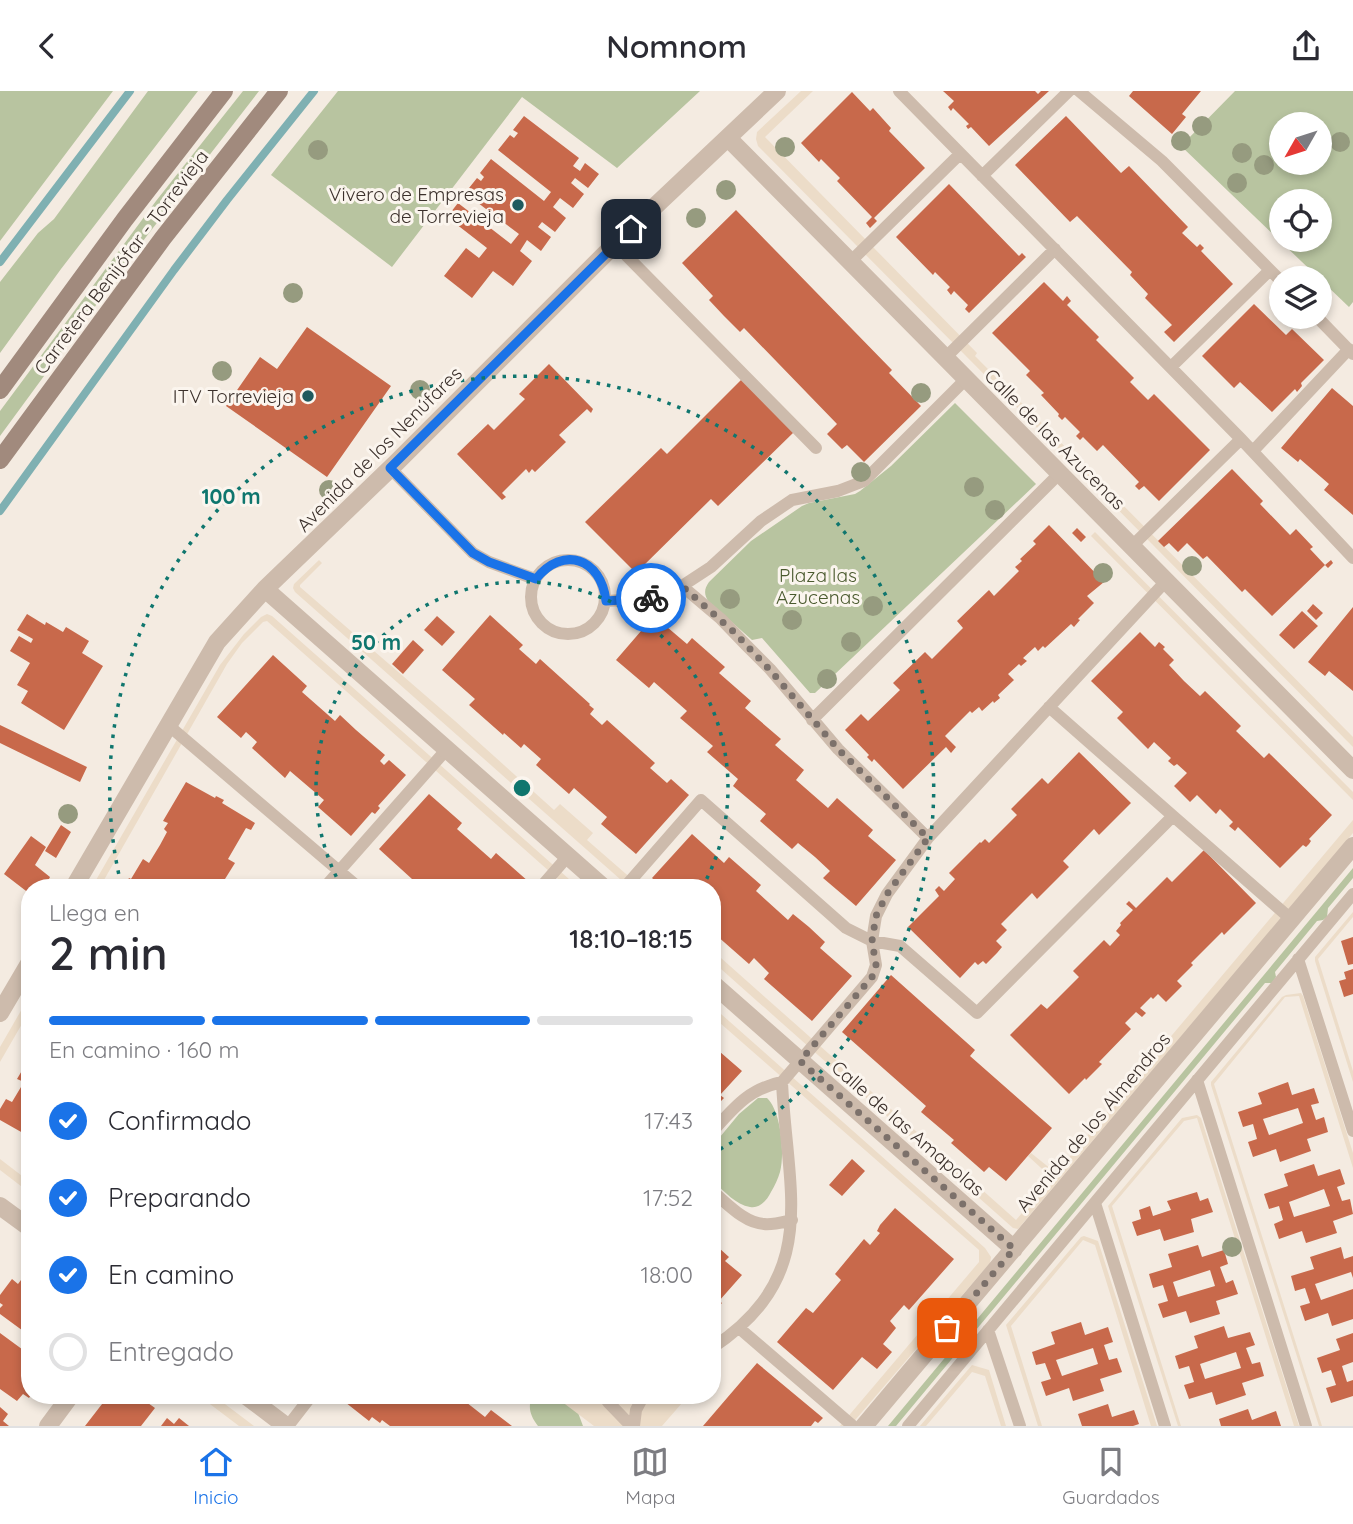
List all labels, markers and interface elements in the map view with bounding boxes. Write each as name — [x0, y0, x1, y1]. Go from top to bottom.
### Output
text: Nomnom — [606, 26, 747, 66]
icon: back — [28, 27, 66, 65]
icon: share — [1287, 27, 1325, 65]
north arrow — [1269, 112, 1332, 175]
map controls — [1269, 112, 1332, 329]
street label: Carretera Benijófar - Torrevieja — [29, 145, 213, 379]
place label: Vivero de Empresas de Torrevieja — [329, 182, 504, 228]
button: locate — [1269, 189, 1332, 252]
marker: Vivero de Empresas de Torrevieja — [510, 197, 526, 213]
pin — [601, 199, 661, 259]
icon: home — [612, 210, 650, 248]
button: layers — [1269, 266, 1332, 329]
street label: Avenida de los Nenúfares — [291, 361, 467, 537]
street label: Calle de las Azucenas — [979, 363, 1131, 515]
place label: ITV Torrevieja — [173, 384, 294, 408]
marker: ITV Torrevieja — [300, 388, 316, 404]
text: 100 m — [201, 483, 261, 509]
courier — [616, 563, 686, 633]
park label: Plaza las Azucenas — [776, 563, 860, 609]
icon: bike — [632, 579, 670, 617]
text: 50 m — [351, 629, 401, 655]
centre of rings — [510, 776, 534, 800]
text: Llega en — [49, 898, 140, 927]
text: 18:10–18:15 — [569, 922, 693, 955]
text: 2 min — [49, 924, 168, 982]
street label: Avenida de los Almendros — [1011, 1027, 1175, 1217]
text: En camino · 160 m — [49, 1035, 239, 1064]
street label: Calle de las Amapolas — [827, 1055, 989, 1201]
icon: check — [49, 1102, 87, 1140]
text: Confirmado — [108, 1104, 252, 1137]
text: 17:43 — [644, 1106, 693, 1135]
icon: check — [49, 1179, 87, 1217]
text: Preparando — [108, 1181, 251, 1214]
text: 17:52 — [643, 1183, 693, 1212]
icon: check — [49, 1256, 87, 1294]
text: En camino — [108, 1258, 234, 1291]
text: 18:00 — [640, 1260, 693, 1289]
pin — [917, 1298, 977, 1358]
icon: bag — [928, 1309, 966, 1347]
text: Entregado — [108, 1335, 234, 1368]
tab: Inicio — [193, 1443, 239, 1509]
tab: Mapa — [625, 1443, 676, 1509]
tab: Guardados — [1062, 1443, 1160, 1509]

